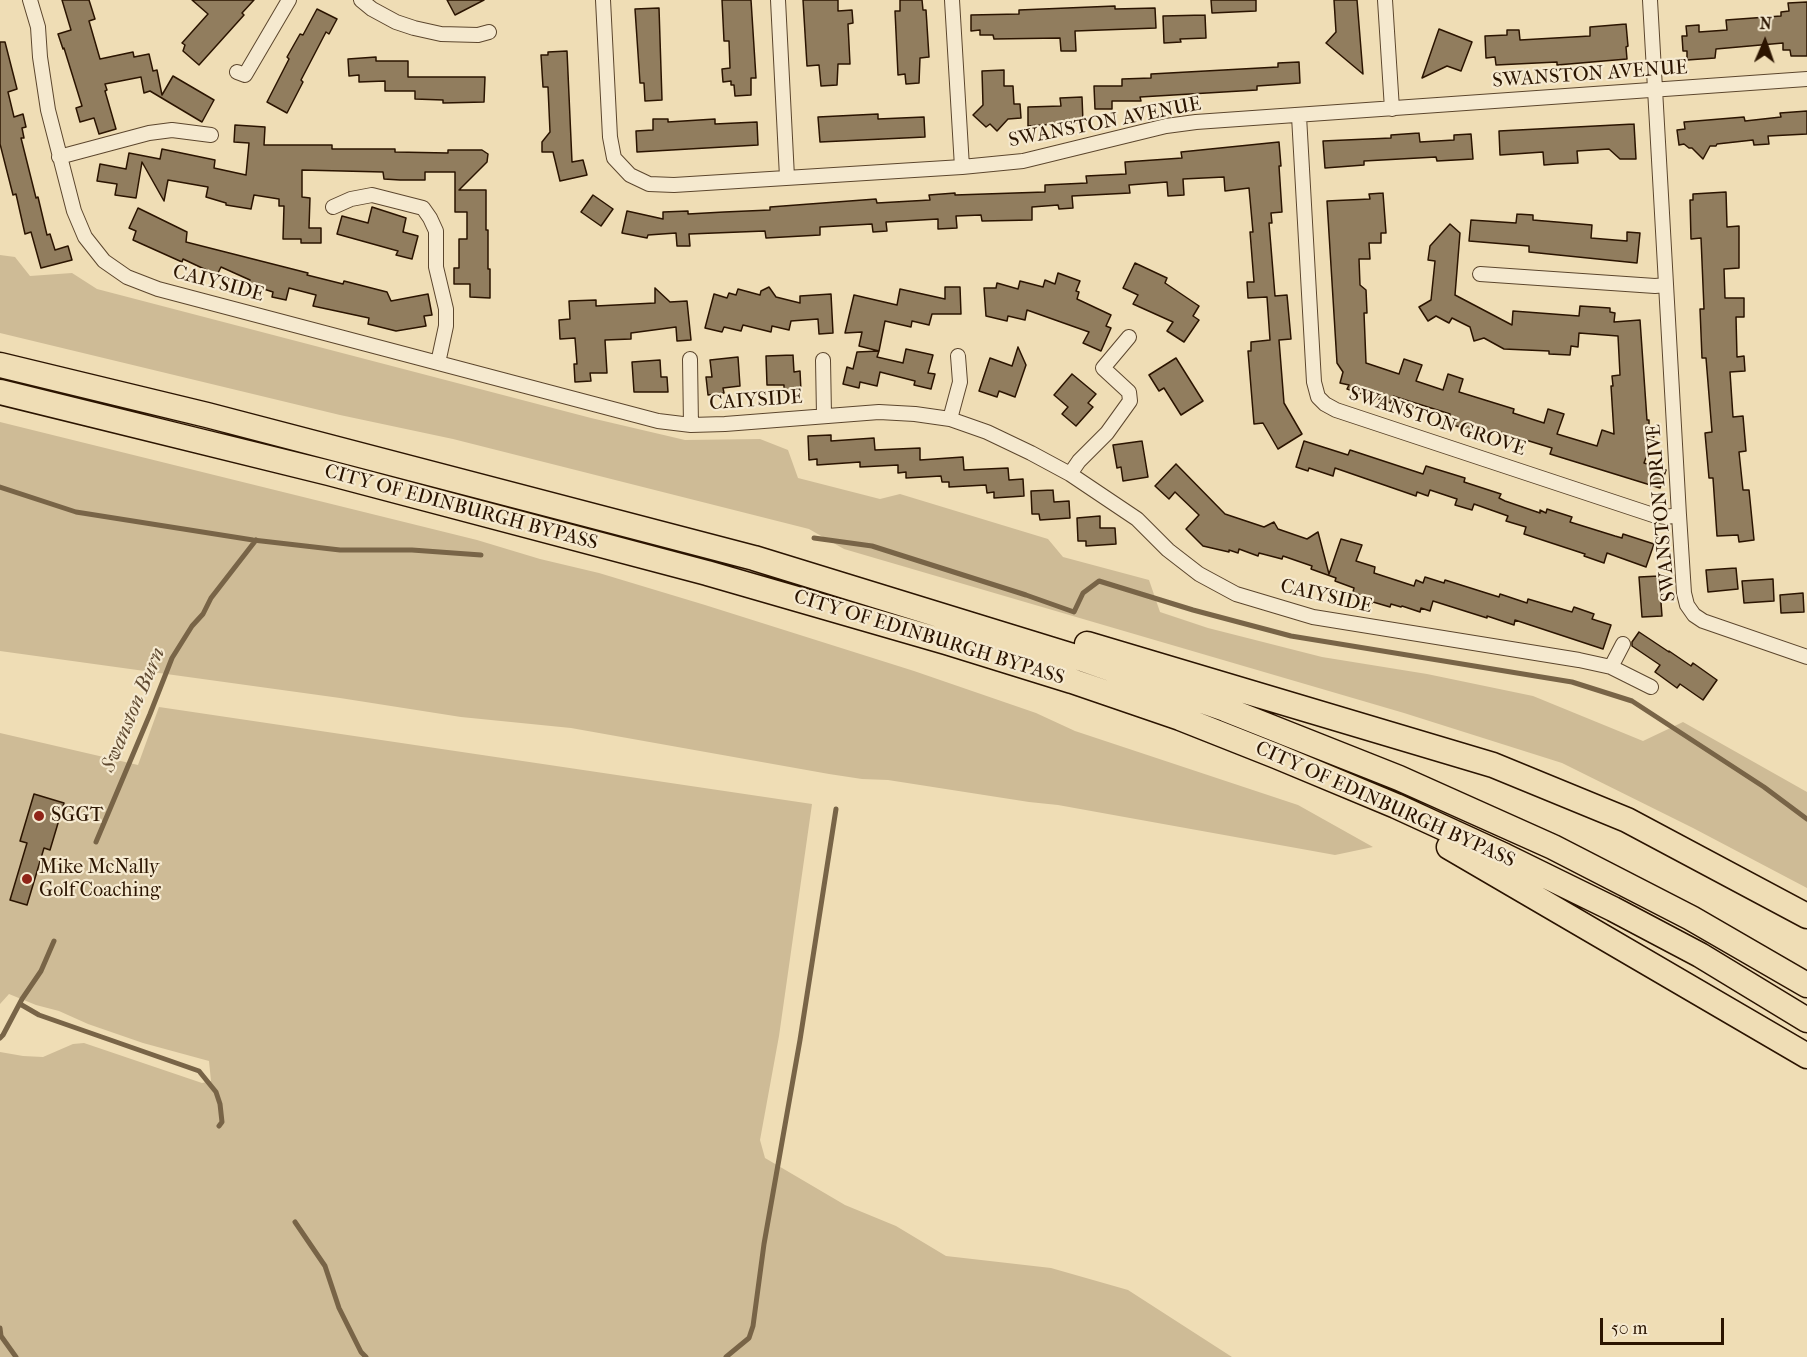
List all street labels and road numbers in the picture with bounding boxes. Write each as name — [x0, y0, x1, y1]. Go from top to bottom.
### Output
street label: SWANSTON AVENUE — [1492, 56, 1688, 94]
street label: SWANSTON AVENUE — [1007, 93, 1203, 153]
street label: CAIYSIDE — [170, 260, 266, 308]
street label: SWANSTON GROVE — [1346, 382, 1528, 462]
street label: CAIYSIDE — [709, 386, 803, 416]
street label: SWANSTON DRIVE — [1642, 423, 1682, 603]
street label: CITY OF EDINBURGH BYPASS — [322, 460, 600, 556]
street label: CAIYSIDE — [1278, 575, 1374, 619]
street label: CITY OF EDINBURGH BYPASS — [791, 585, 1067, 691]
street label: CITY OF EDINBURGH BYPASS — [1251, 737, 1519, 873]

